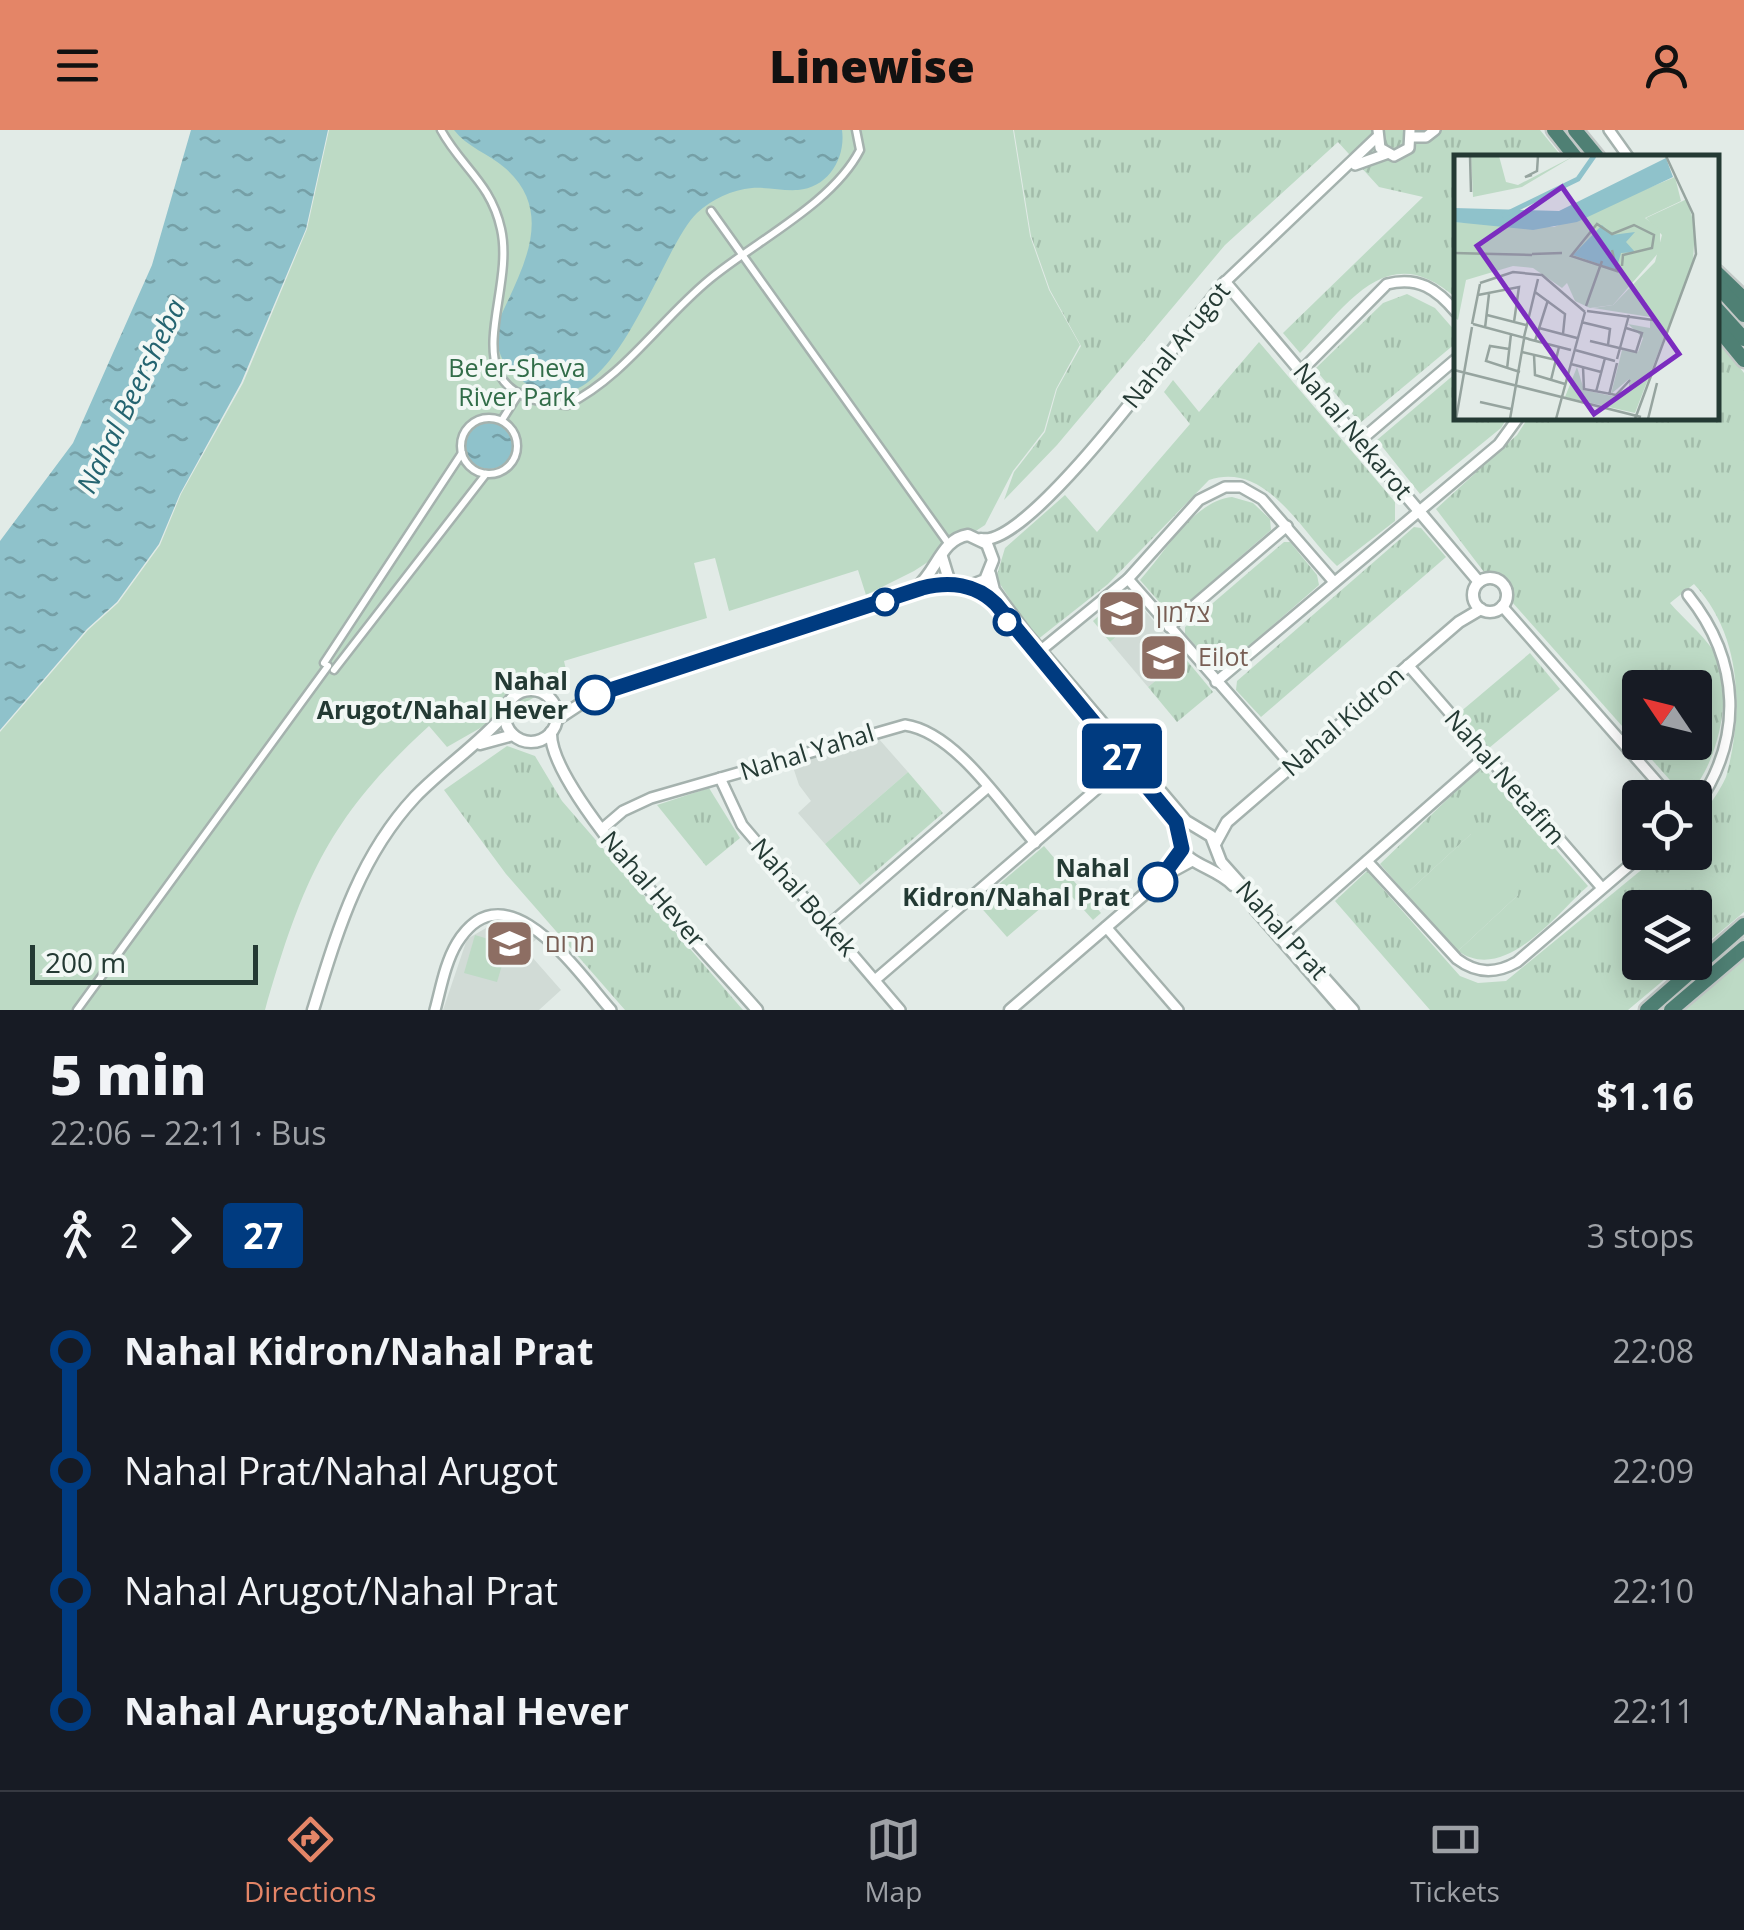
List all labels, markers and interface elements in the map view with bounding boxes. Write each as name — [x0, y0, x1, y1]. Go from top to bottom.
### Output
text: Linewise — [769, 35, 975, 96]
icon: menu — [50, 38, 105, 93]
icon: person — [1639, 38, 1694, 93]
inset map — [1454, 155, 1719, 420]
street label: Nahal Arugot — [1114, 274, 1237, 415]
water label: Nahal Beersheba — [67, 292, 194, 499]
park label: Be'er-Sheva River Park — [448, 350, 586, 413]
street label: Nahal Nekarot — [1286, 355, 1421, 506]
school or university icon: צלמון — [1095, 587, 1147, 639]
unlabelled marker — [872, 589, 898, 615]
place label: צלמון — [1156, 595, 1210, 629]
unlabelled marker — [994, 609, 1020, 635]
school or university icon: Eilot — [1137, 631, 1189, 683]
place label: Eilot — [1198, 639, 1249, 673]
street label: Nahal Kidron — [1274, 657, 1411, 783]
place label: Nahal Arugot/Nahal Hever — [317, 663, 568, 726]
north arrow — [1622, 670, 1712, 760]
map controls — [1622, 670, 1712, 980]
marker: Nahal Arugot/Nahal Hever — [576, 676, 614, 714]
street label: Nahal Netafim — [1438, 702, 1574, 851]
street label: Nahal Yahal — [736, 715, 878, 787]
line badge: 27 — [1077, 724, 1167, 788]
text: 27 — [1102, 733, 1142, 780]
button: locate — [1622, 780, 1712, 870]
street label: Nahal Hever — [594, 823, 714, 954]
street label: Nahal Bokek — [744, 830, 866, 963]
place label: Nahal Kidron/Nahal Prat — [902, 850, 1130, 913]
marker: Nahal Kidron/Nahal Prat — [1139, 863, 1177, 901]
street label: Nahal Prat — [1229, 872, 1337, 986]
button: layers — [1622, 890, 1712, 980]
school or university icon: מרום — [484, 917, 536, 969]
place label: מרום — [545, 925, 595, 959]
scale bar — [30, 940, 258, 984]
text: 200 m — [45, 943, 126, 981]
text: 5 min — [50, 1036, 206, 1111]
text: $1.16 — [1596, 1069, 1694, 1121]
text: 22:06 – 22:11 · Bus — [50, 1111, 326, 1154]
icon: walk — [50, 1208, 105, 1263]
icon: forward — [153, 1208, 208, 1263]
text: 27 — [243, 1212, 283, 1259]
text: 2 — [120, 1214, 138, 1257]
text: 3 stops — [1587, 1214, 1694, 1257]
text: Nahal Kidron/Nahal Prat — [124, 1324, 593, 1376]
text: 22:08 — [1612, 1329, 1694, 1372]
text: Nahal Prat/Nahal Arugot — [124, 1444, 558, 1496]
text: 22:09 — [1612, 1449, 1694, 1492]
text: Nahal Arugot/Nahal Prat — [124, 1564, 558, 1616]
text: 22:10 — [1612, 1569, 1694, 1612]
text: Nahal Arugot/Nahal Hever — [124, 1684, 629, 1736]
text: 22:11 — [1612, 1689, 1694, 1732]
tab: Directions — [244, 1812, 376, 1910]
tab: Map — [864, 1812, 922, 1910]
tab: Tickets — [1410, 1812, 1500, 1910]

